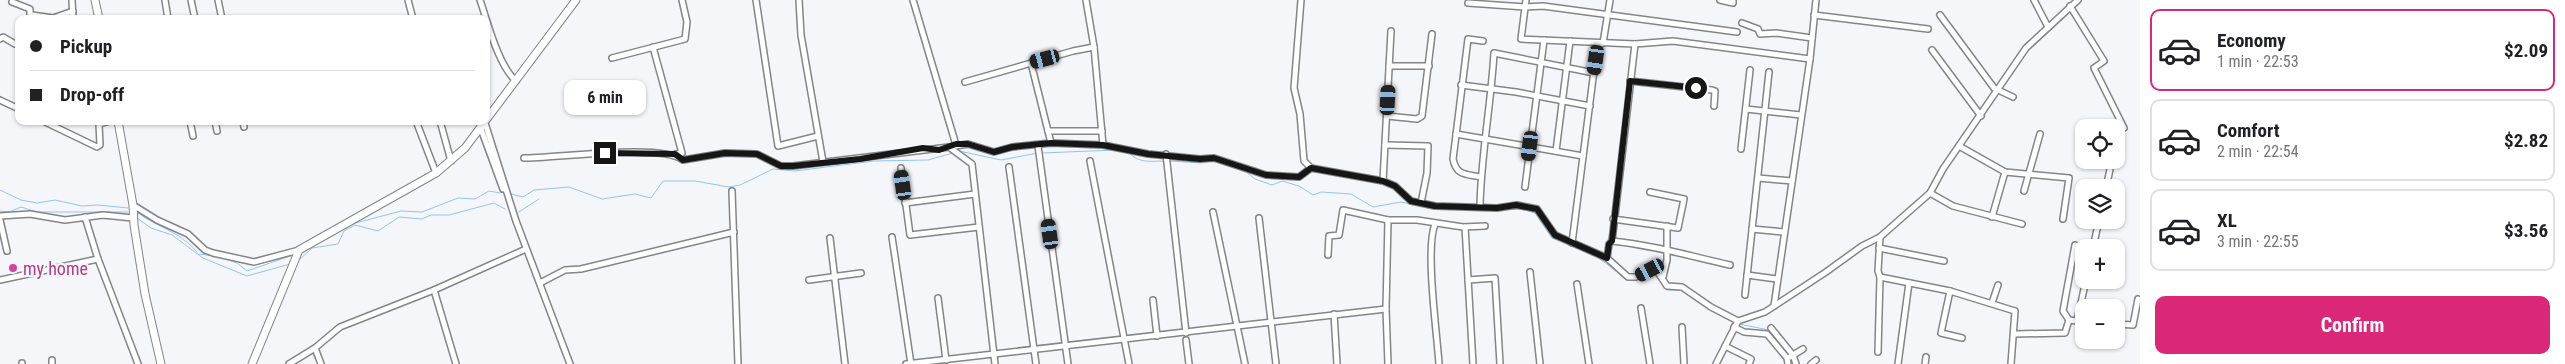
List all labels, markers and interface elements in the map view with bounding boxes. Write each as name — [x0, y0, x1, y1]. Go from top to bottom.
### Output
icon: car — [2157, 28, 2202, 73]
text: Economy — [2217, 29, 2286, 52]
text: Pickup — [60, 35, 112, 58]
text: $2.09 — [2504, 39, 2548, 62]
car — [1586, 44, 1605, 76]
car — [1028, 48, 1061, 70]
text: 1 min · 22:53 — [2217, 52, 2299, 71]
route start — [1685, 77, 1707, 99]
callout: 6 min — [564, 80, 646, 116]
text: Drop-off — [60, 83, 124, 106]
car — [1379, 85, 1396, 115]
text: 6 min — [587, 88, 623, 107]
icon: car — [2157, 118, 2202, 163]
map controls — [2075, 119, 2125, 349]
button: locate — [2075, 119, 2125, 169]
text: Comfort — [2217, 119, 2280, 142]
text: $2.82 — [2504, 129, 2548, 152]
car — [1520, 130, 1539, 162]
route end — [594, 142, 616, 164]
text: 2 min · 22:54 — [2217, 142, 2299, 161]
car — [893, 169, 912, 201]
button: layers — [2075, 179, 2125, 229]
icon: car — [2157, 208, 2202, 253]
text: XL — [2217, 209, 2237, 232]
car — [1040, 218, 1059, 250]
text: $3.56 — [2504, 219, 2548, 242]
text: 3 min · 22:55 — [2217, 232, 2299, 251]
button: + — [2075, 239, 2125, 289]
car — [1633, 257, 1666, 283]
place label: my home — [23, 258, 88, 279]
marker: my home — [7, 262, 19, 274]
button: Confirm — [2155, 296, 2550, 354]
button: − — [2075, 299, 2125, 349]

